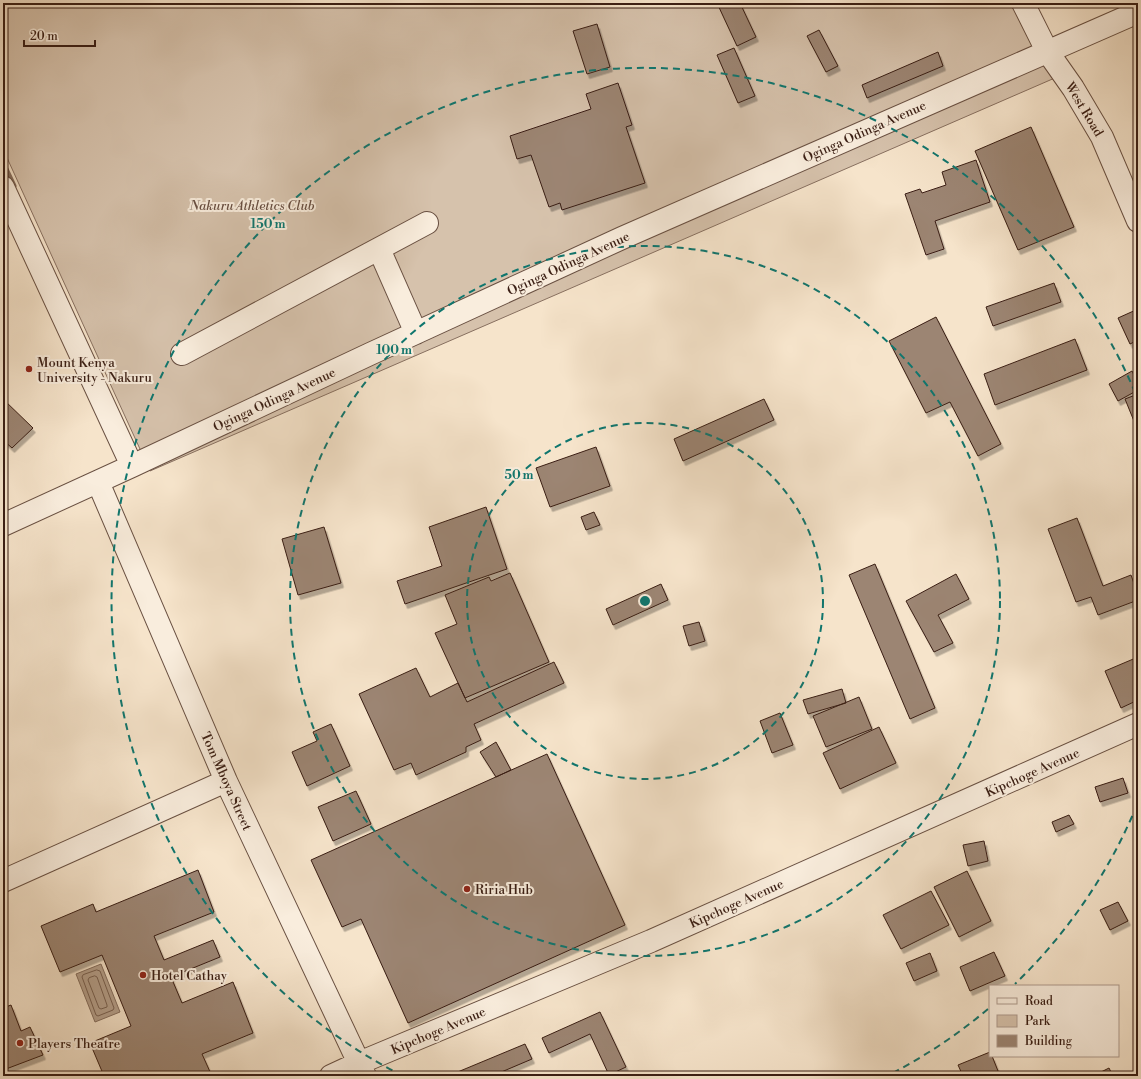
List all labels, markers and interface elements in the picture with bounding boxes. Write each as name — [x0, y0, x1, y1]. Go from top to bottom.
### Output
scale bar — [24, 22, 95, 48]
text: 20 m — [30, 29, 58, 44]
street label: West Road — [1061, 79, 1107, 140]
street label: Oginga Odinga Avenue — [800, 97, 929, 166]
park label: Nakuru Athletics Club — [188, 198, 315, 214]
text: 150 m — [251, 217, 285, 232]
street label: Oginga Odinga Avenue — [505, 228, 633, 299]
text: 100 m — [376, 343, 412, 358]
place label: Mount Kenya University - Nakuru — [37, 355, 153, 386]
marker: Mount Kenya University - Nakuru — [24, 364, 34, 374]
street label: Oginga Odinga Avenue — [211, 364, 339, 435]
text: 50 m — [504, 468, 534, 483]
centre of rings — [638, 594, 652, 608]
street label: Tom Mboya Street — [197, 730, 255, 833]
street label: Kipchoge Avenue — [983, 745, 1082, 801]
street label: Kipchoge Avenue — [687, 876, 786, 932]
place label: Riria Hub — [475, 882, 533, 898]
marker: Riria Hub — [462, 884, 472, 894]
place label: Hotel Cathay — [151, 968, 228, 984]
marker: Hotel Cathay — [138, 970, 148, 980]
legend — [989, 985, 1119, 1057]
text: Road — [1025, 994, 1053, 1009]
street label: Kipchoge Avenue — [389, 1004, 489, 1058]
text: Park — [1025, 1014, 1051, 1029]
text: Building — [1024, 1034, 1073, 1049]
place label: Players Theatre — [28, 1036, 121, 1052]
marker: Players Theatre — [15, 1038, 25, 1048]

